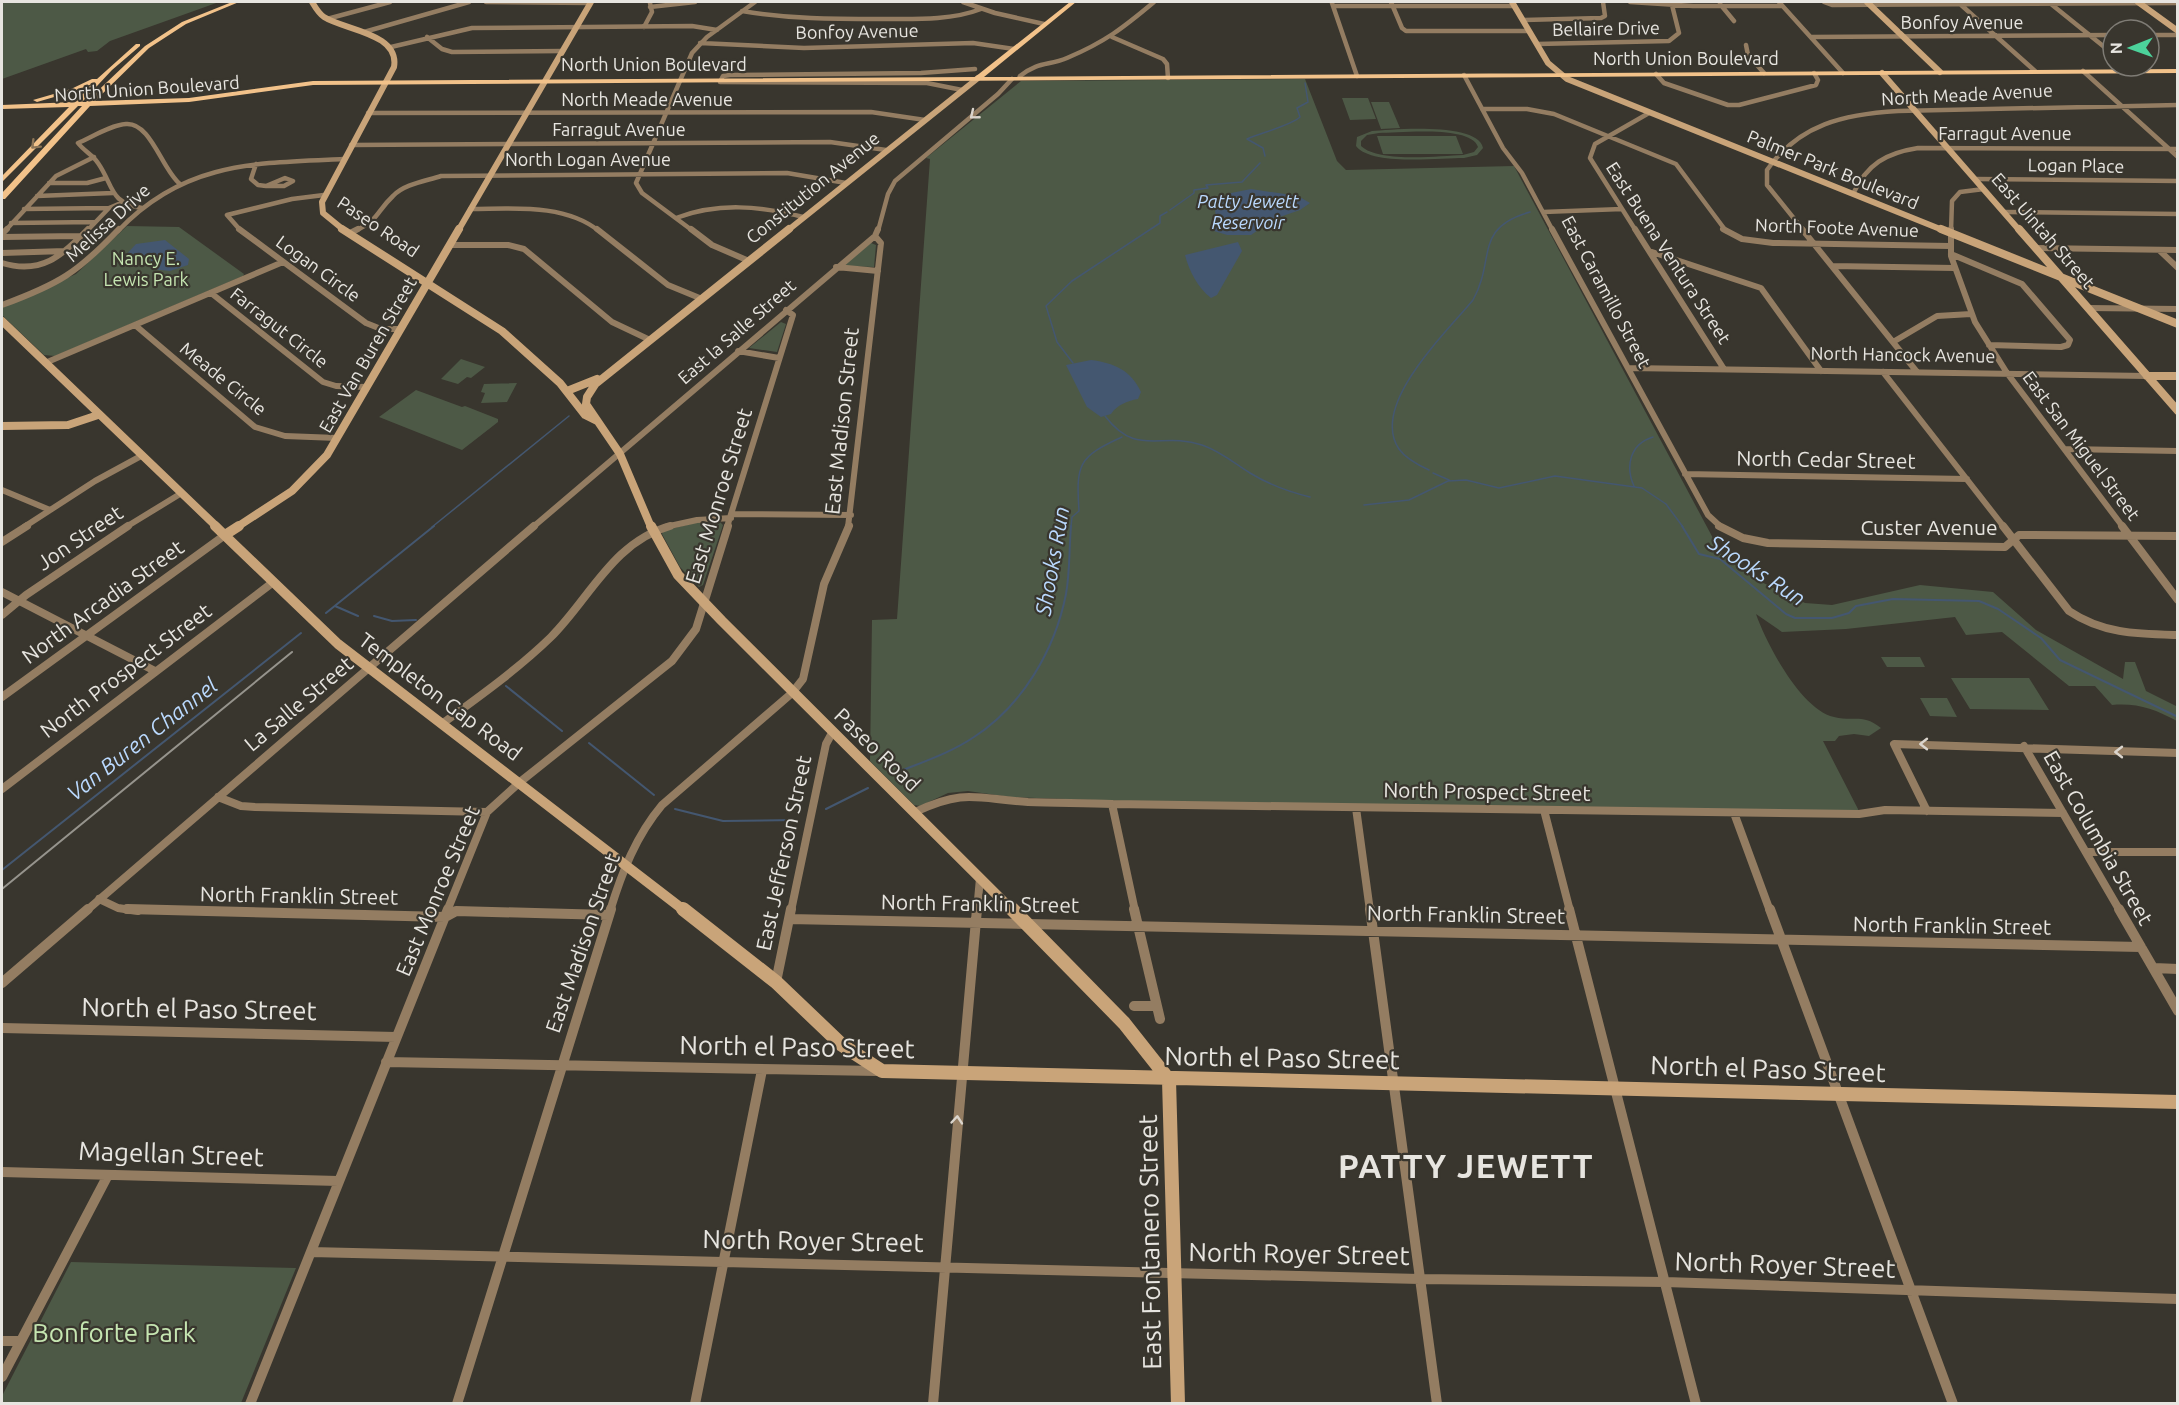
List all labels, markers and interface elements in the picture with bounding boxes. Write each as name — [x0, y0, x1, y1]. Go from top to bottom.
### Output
street label: Bonfoy Avenue — [1900, 12, 2024, 32]
street label: Bellaire Drive — [1552, 17, 1660, 39]
north arrow — [2101, 18, 2161, 78]
street label: Bonfoy Avenue — [795, 20, 919, 42]
text: N — [2107, 42, 2125, 54]
street label: North Union Boulevard — [1593, 48, 1779, 68]
street label: North Union Boulevard — [561, 54, 747, 74]
street label: North Union Boulevard — [54, 72, 240, 104]
street label: North Meade Avenue — [1881, 80, 2053, 108]
street label: North Meade Avenue — [561, 89, 733, 109]
one-way arrow — [969, 107, 980, 118]
street label: Farragut Avenue — [552, 119, 686, 139]
street label: Farragut Avenue — [1938, 123, 2072, 143]
street label: Palmer Park Boulevard — [1745, 126, 1922, 213]
street label: Constitution Avenue — [742, 127, 883, 247]
one-way arrow — [31, 139, 42, 149]
street label: North Logan Avenue — [505, 149, 671, 169]
street label: Logan Place — [2027, 154, 2125, 176]
street label: East Buena Ventura Street — [1603, 158, 1735, 347]
street label: East Uintah Street — [1988, 169, 2099, 292]
street label: Melissa Drive — [61, 179, 153, 265]
water label: Patty Jewett Reservoir — [1197, 191, 1300, 232]
street label: Paseo Road — [334, 192, 423, 261]
street label: East Caramillo Street — [1558, 212, 1655, 371]
street label: North Foote Avenue — [1755, 214, 1919, 240]
street label: Logan Circle — [273, 231, 364, 305]
park label: Nancy E. Lewis Park — [103, 248, 189, 289]
street label: East Van Buren Street — [314, 273, 420, 436]
street label: East la Salle Street — [674, 275, 799, 388]
street label: Farragut Circle — [227, 283, 332, 371]
street label: East Madison Street — [819, 326, 863, 516]
street label: Meade Circle — [177, 338, 271, 419]
street label: North Hancock Avenue — [1810, 342, 1996, 366]
street label: East San Miguel Street — [2019, 367, 2144, 524]
street label: East Monroe Street — [680, 405, 756, 586]
street label: North Cedar Street — [1736, 445, 1916, 473]
street label: Jon Street — [32, 500, 127, 575]
water label: Shooks Run — [1029, 504, 1073, 619]
street label: Custer Avenue — [1860, 515, 1998, 539]
water label: Shooks Run — [1703, 528, 1810, 610]
street label: North Arcadia Street — [17, 534, 188, 668]
street label: North Prospect Street — [35, 598, 215, 742]
street label: Templeton Gap Road — [355, 627, 527, 765]
street label: La Salle Street — [239, 651, 357, 756]
water label: Van Buren Channel — [62, 672, 222, 805]
street label: Paseo Road — [830, 703, 925, 796]
one-way arrow — [1920, 738, 1929, 750]
street label: East Columbia Street — [2039, 746, 2159, 929]
one-way arrow — [2115, 746, 2124, 758]
street label: East Jefferson Street — [751, 753, 815, 953]
street label: North Prospect Street — [1383, 777, 1591, 805]
street label: East Monroe Street — [390, 802, 484, 979]
street label: East Madison Street — [540, 850, 624, 1035]
street label: North Franklin Street — [200, 881, 398, 909]
street label: North Franklin Street — [881, 889, 1079, 917]
street label: North Franklin Street — [1367, 900, 1565, 928]
street label: North Franklin Street — [1853, 911, 2051, 939]
street label: North el Paso Street — [81, 992, 317, 1025]
street label: North el Paso Street — [679, 1030, 915, 1063]
street label: North el Paso Street — [1164, 1041, 1400, 1074]
street label: North el Paso Street — [1650, 1050, 1886, 1087]
street label: East Fontanero Street — [1133, 1114, 1166, 1370]
one-way arrow — [950, 1115, 963, 1124]
street label: Magellan Street — [78, 1136, 264, 1171]
district label: PATTY JEWETT — [1338, 1147, 1594, 1184]
street label: North Royer Street — [702, 1224, 924, 1257]
street label: North Royer Street — [1188, 1237, 1410, 1270]
street label: North Royer Street — [1674, 1246, 1896, 1283]
park label: Bonforte Park — [32, 1318, 196, 1347]

